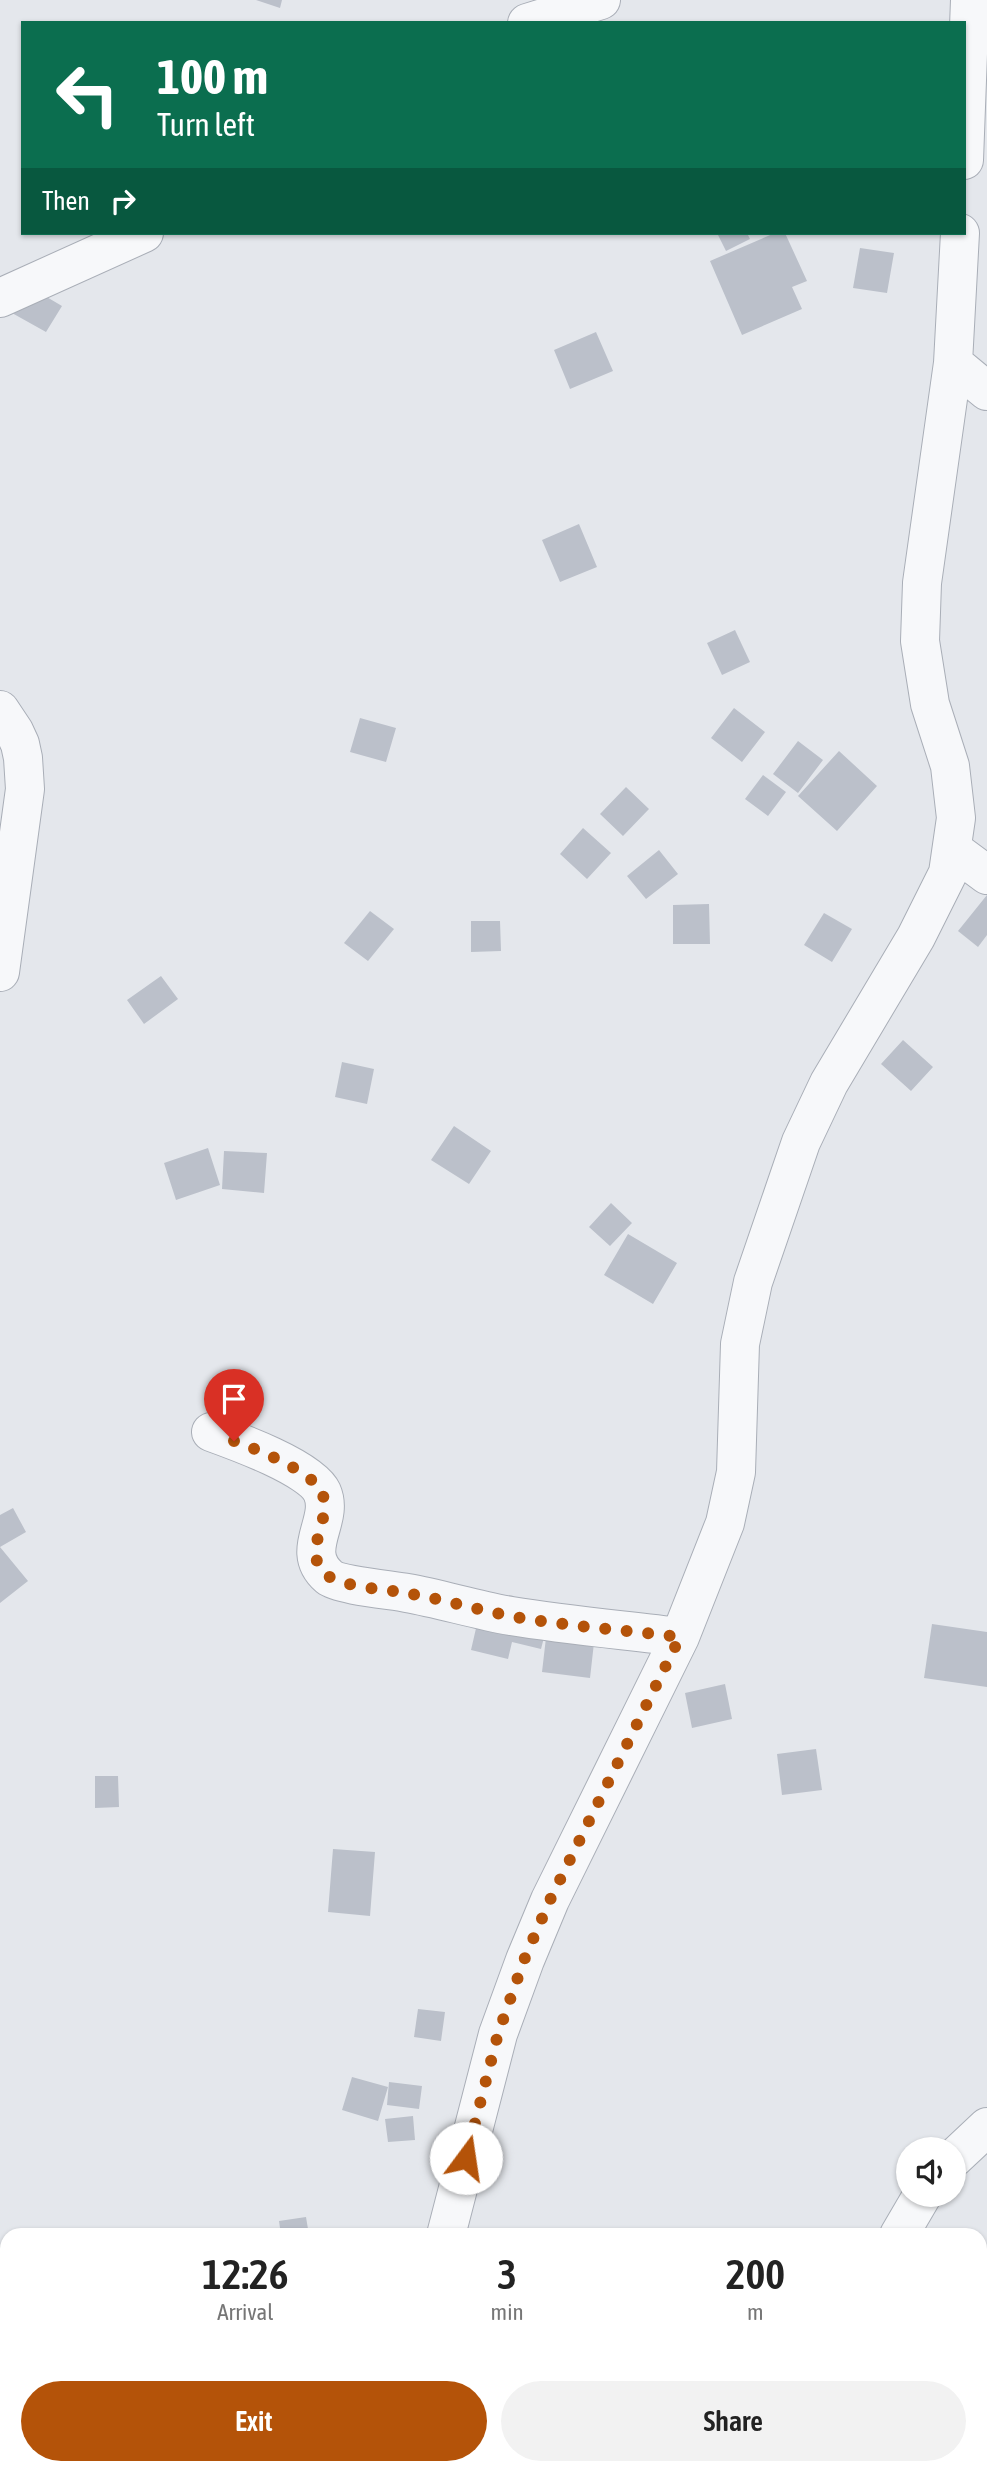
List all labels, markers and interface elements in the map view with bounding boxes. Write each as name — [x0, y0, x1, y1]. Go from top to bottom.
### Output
text: 100 m — [157, 48, 268, 104]
icon: left — [42, 49, 133, 140]
text: Turn left — [157, 106, 255, 143]
icon: right — [104, 182, 142, 220]
text: Then — [42, 186, 90, 216]
pin — [204, 1369, 264, 1441]
icon: arrive — [215, 1380, 253, 1418]
position arrow — [429, 2121, 503, 2195]
map controls — [896, 2137, 966, 2207]
button: sound — [896, 2137, 966, 2207]
text: 12:26 — [202, 2250, 289, 2298]
text: 3 — [497, 2250, 517, 2298]
text: 200 — [726, 2250, 785, 2298]
text: Arrival — [217, 2299, 273, 2325]
text: min — [491, 2299, 524, 2325]
text: m — [747, 2299, 764, 2325]
button: Exit — [21, 2381, 487, 2461]
button: Share — [501, 2381, 966, 2461]

